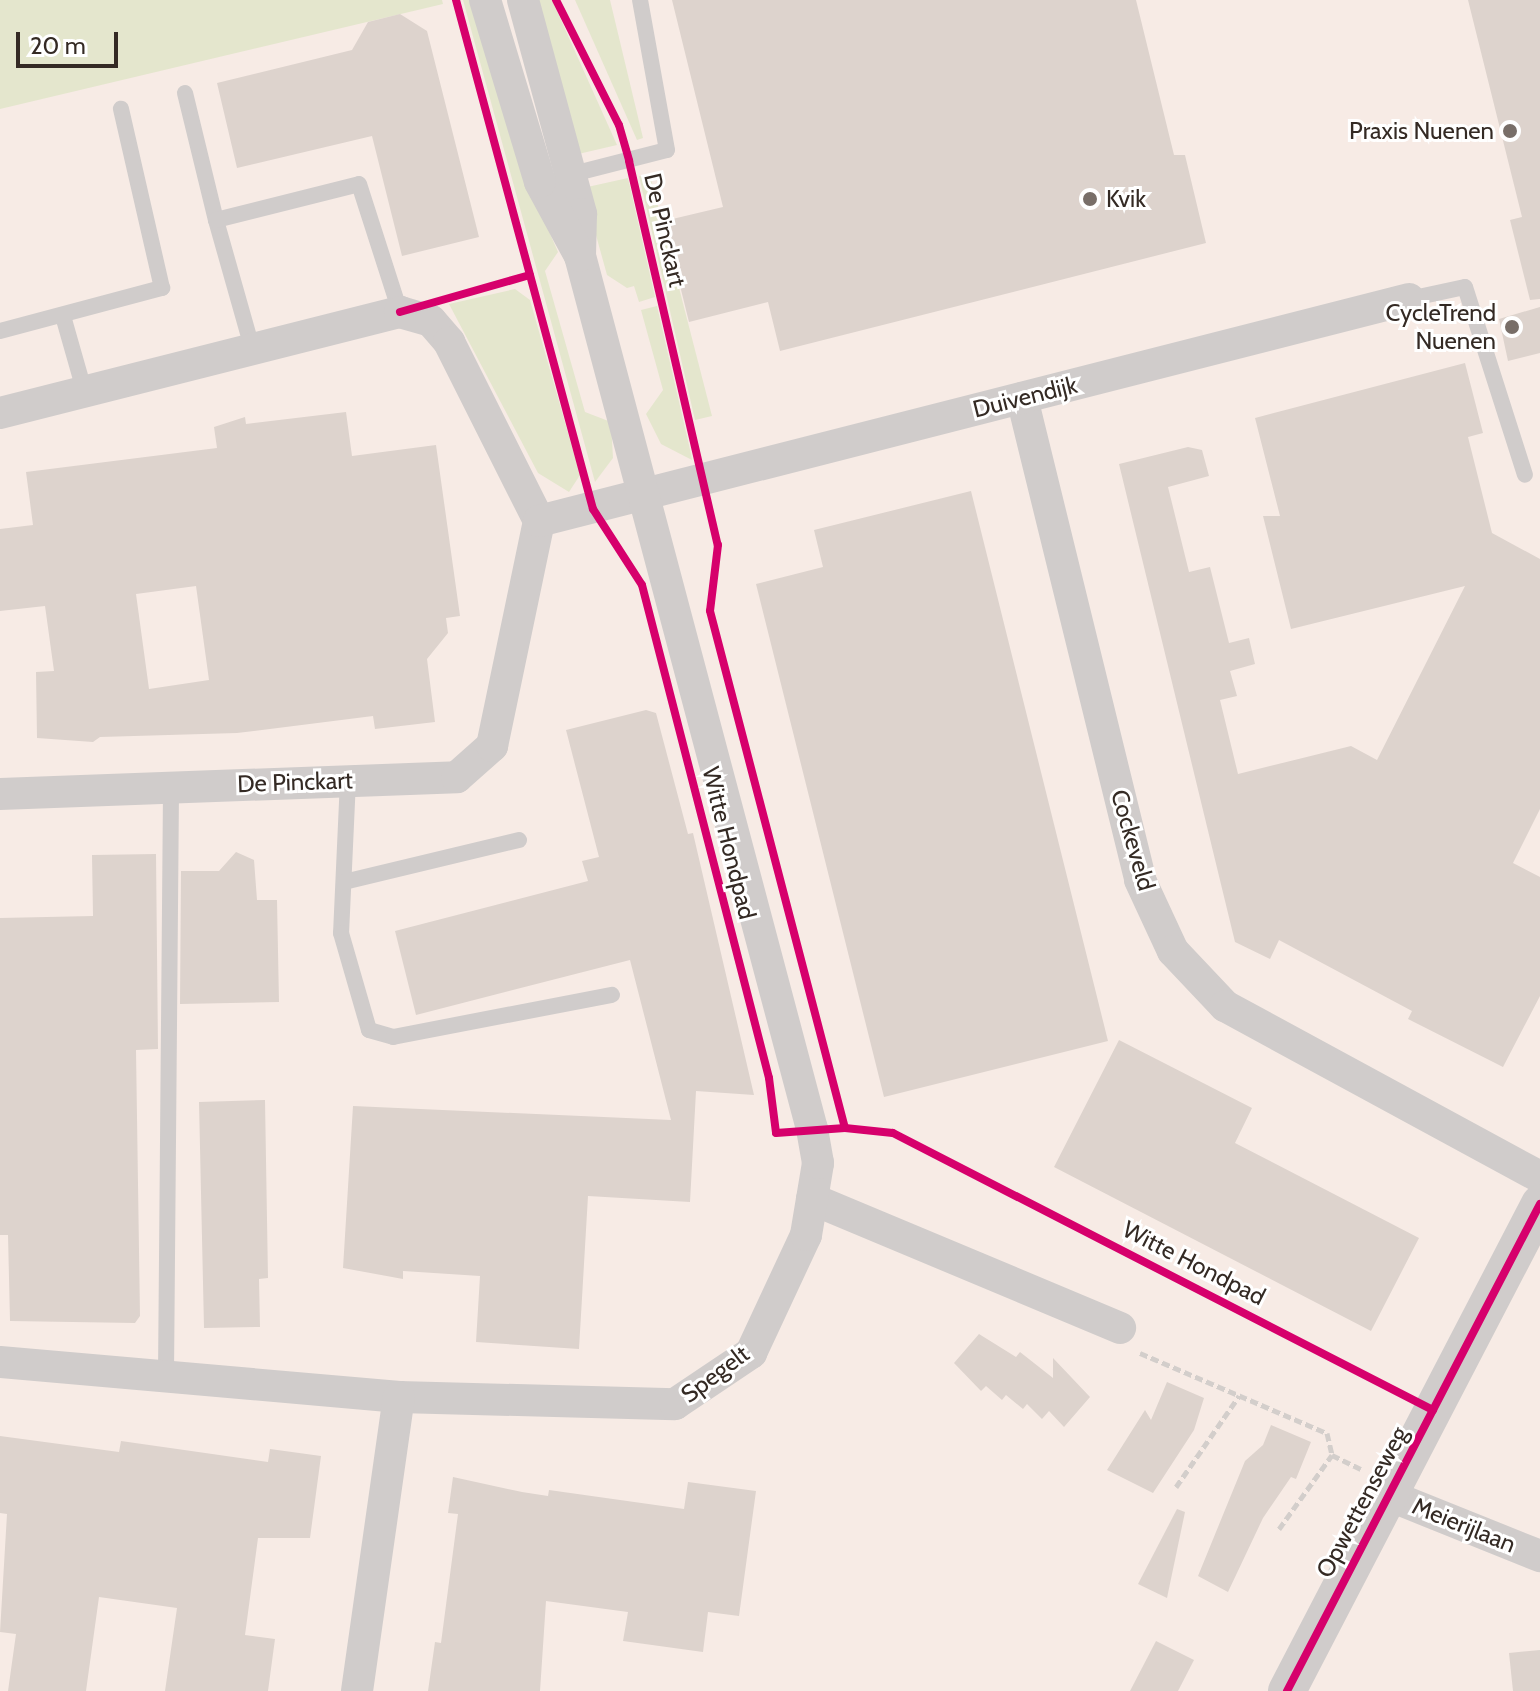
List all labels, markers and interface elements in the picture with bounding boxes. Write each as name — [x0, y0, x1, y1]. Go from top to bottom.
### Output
scale bar — [20, 16, 122, 66]
text: 20 m — [30, 31, 86, 60]
place label: Praxis Nuenen — [1349, 117, 1494, 145]
marker: Praxis Nuenen — [1501, 122, 1519, 140]
street label: De Pinckart — [638, 170, 692, 290]
place label: Kvik — [1106, 185, 1146, 213]
marker: Kvik — [1081, 190, 1099, 208]
place label: CycleTrend Nuenen — [1385, 299, 1496, 355]
marker: CycleTrend Nuenen — [1503, 318, 1521, 336]
street label: Duivendijk — [970, 370, 1080, 424]
street label: Witte Hondpad — [696, 764, 762, 922]
street label: De Pinckart — [237, 766, 353, 798]
street label: Cockeveld — [1105, 786, 1161, 894]
street label: Witte Hondpad — [1118, 1215, 1270, 1311]
street label: Spegelt — [675, 1339, 755, 1409]
street label: Opwettenseweg — [1310, 1422, 1414, 1582]
street label: Meierijlaan — [1408, 1491, 1520, 1559]

